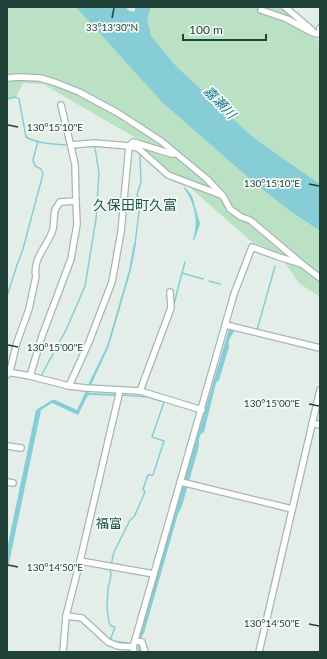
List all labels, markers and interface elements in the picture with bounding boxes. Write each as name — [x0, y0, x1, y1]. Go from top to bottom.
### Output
scale bar — [183, 16, 266, 42]
text: 33°13'30"N — [86, 21, 138, 33]
text: 100 m — [189, 22, 223, 37]
water label: 嘉瀬川 — [201, 82, 241, 123]
text: 130°15'10"E — [27, 121, 83, 133]
text: 130°15'10"E — [244, 177, 300, 189]
district label: 久保田町久富 — [93, 196, 177, 213]
text: 130°15'00"E — [27, 341, 83, 353]
text: 130°15'00"E — [244, 397, 300, 409]
district label: 福富 — [96, 515, 122, 531]
text: 130°14'50"E — [27, 561, 83, 573]
text: 130°14'50"E — [244, 617, 300, 629]

